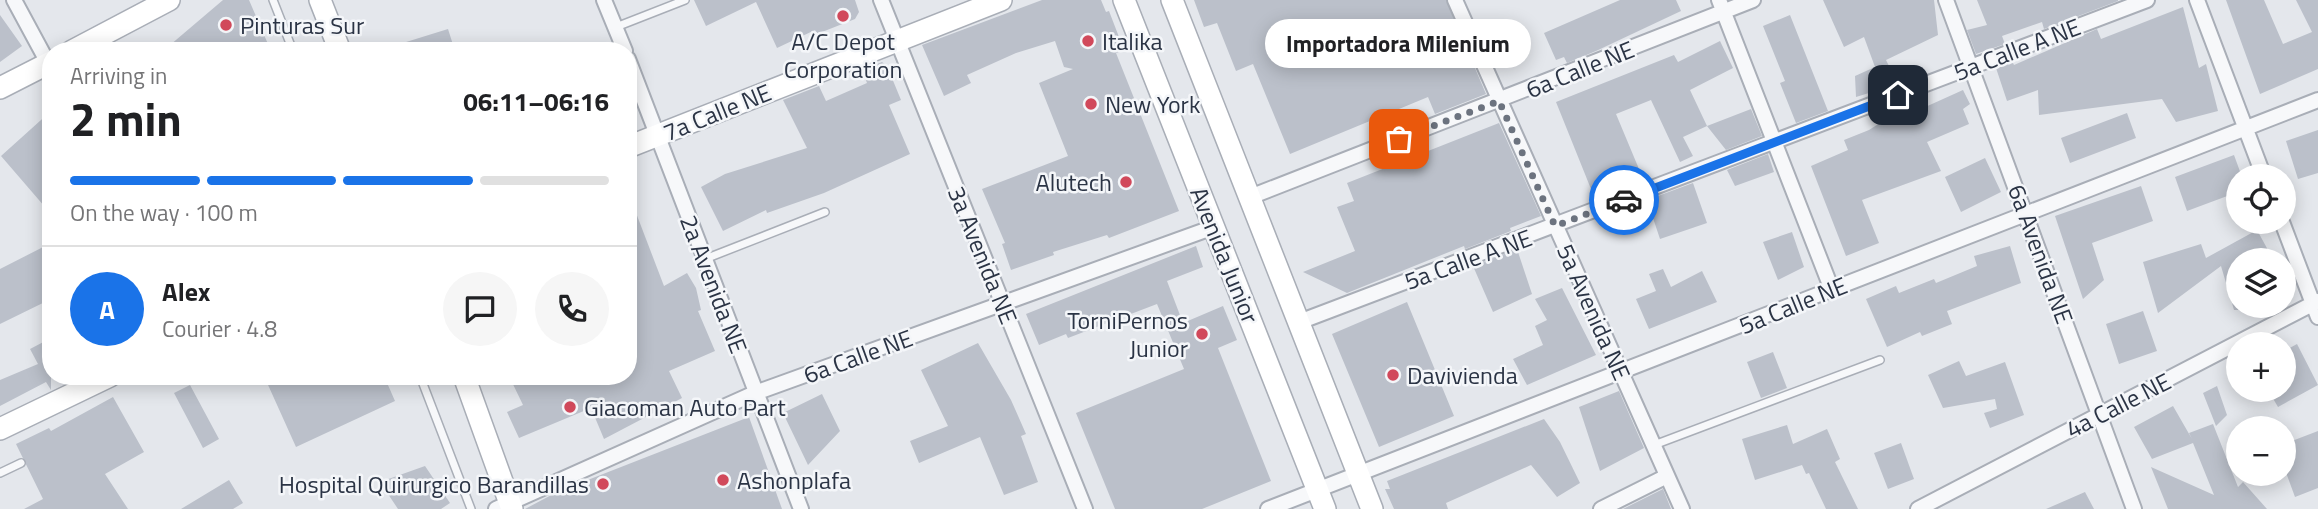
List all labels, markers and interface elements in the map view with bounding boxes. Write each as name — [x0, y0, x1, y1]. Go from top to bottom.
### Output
place label: Pinturas Sur — [240, 7, 364, 43]
marker: A/C Depot Corporation — [835, 8, 851, 24]
street label: 5a Calle A NE — [1948, 8, 2086, 90]
marker: Pinturas Sur — [218, 17, 234, 33]
callout: Importadora Milenium — [1266, 20, 1532, 69]
place label: A/C Depot Corporation — [784, 23, 902, 87]
place label: Italika — [1102, 23, 1163, 59]
text: Importadora Milenium — [1286, 26, 1510, 61]
street label: 6a Calle NE — [1520, 31, 1640, 107]
marker: Italika — [1080, 33, 1096, 49]
text: Arriving in — [70, 58, 167, 93]
pin — [1868, 65, 1928, 125]
street label: 7a Calle NE — [657, 74, 777, 150]
icon: home — [1879, 76, 1917, 114]
text: 06:11–06:16 — [463, 82, 609, 121]
text: 2 min — [70, 84, 182, 154]
place label: New York — [1105, 86, 1201, 122]
marker: New York — [1083, 96, 1099, 112]
pin — [1369, 109, 1429, 169]
icon: bag — [1380, 120, 1418, 158]
place label: Alutech — [1036, 164, 1112, 200]
map controls — [2226, 164, 2296, 486]
button: locate — [2226, 164, 2296, 234]
courier — [1589, 165, 1659, 235]
marker: Alutech — [1118, 174, 1134, 190]
street label: 6a Avenida NE — [1999, 179, 2083, 329]
street label: 3a Avenida NE — [939, 181, 1027, 329]
street label: Avenida Junior — [1181, 181, 1269, 329]
icon: car — [1605, 181, 1643, 219]
text: On the way · 100 m — [70, 195, 258, 230]
street label: 2a Avenida NE — [671, 210, 757, 358]
street label: 5a Calle A NE — [1399, 219, 1537, 299]
street label: 5a Avenida NE — [1548, 238, 1640, 386]
button: layers — [2226, 248, 2296, 318]
street label: 5a Calle NE — [1733, 267, 1853, 343]
text: Alex — [162, 272, 210, 311]
button: chat — [443, 272, 517, 346]
button: phone — [535, 272, 609, 346]
text: A — [99, 290, 115, 329]
place label: TorniPernos Junior — [1067, 302, 1188, 366]
text: Courier · 4.8 — [162, 311, 277, 346]
street label: 6a Calle NE — [798, 320, 918, 392]
marker: TorniPernos Junior — [1194, 326, 1210, 342]
button: + — [2226, 332, 2296, 402]
place label: Davivienda — [1407, 357, 1518, 393]
street label: 4a Calle NE — [2059, 363, 2177, 447]
marker: Davivienda — [1385, 367, 1401, 383]
place label: Giacoman Auto Part — [584, 389, 786, 425]
marker: Giacoman Auto Part — [562, 399, 578, 415]
button: − — [2226, 416, 2296, 486]
place label: Ashonplafa — [737, 462, 851, 498]
place label: Hospital Quirurgico Barandillas — [279, 466, 589, 502]
marker: Ashonplafa — [715, 472, 731, 488]
marker: Hospital Quirurgico Barandillas — [595, 476, 611, 492]

